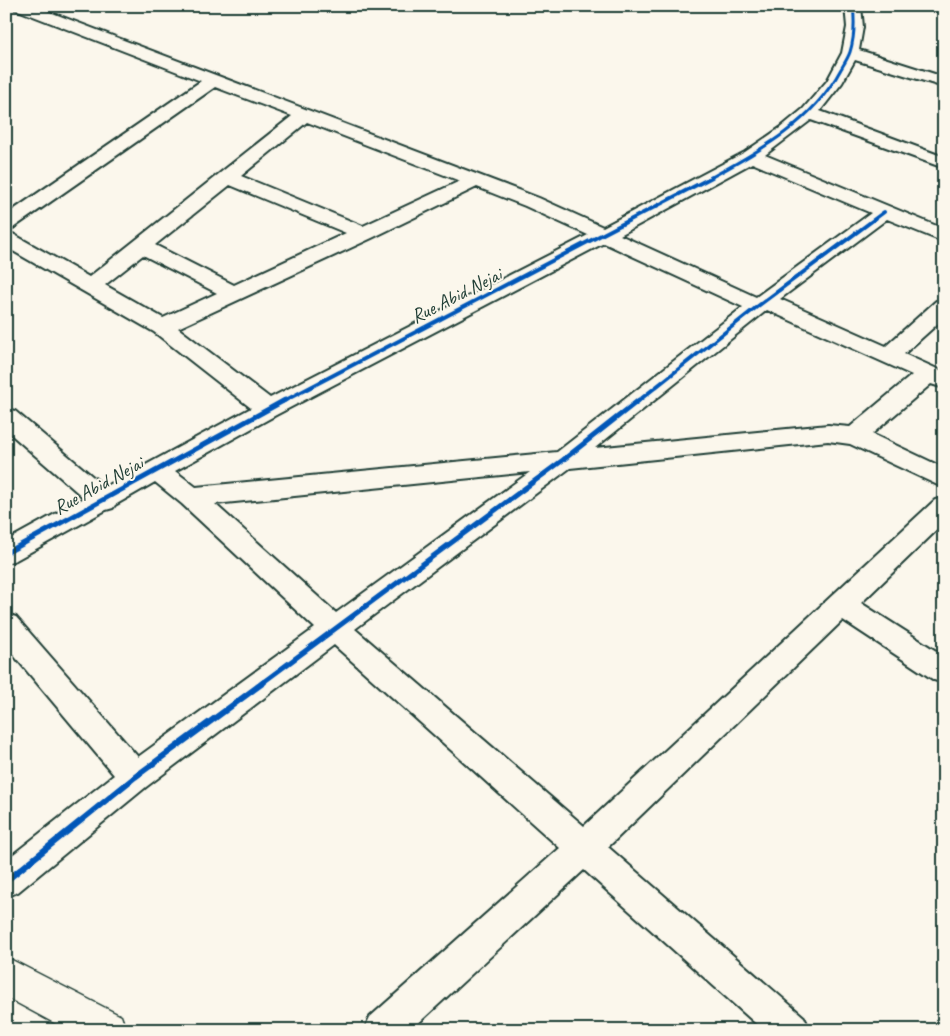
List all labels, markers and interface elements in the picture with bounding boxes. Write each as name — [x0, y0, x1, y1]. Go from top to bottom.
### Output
street label: Rue Abid Nejai — [407, 261, 508, 329]
street label: Rue Abid Nejai — [49, 450, 149, 520]

